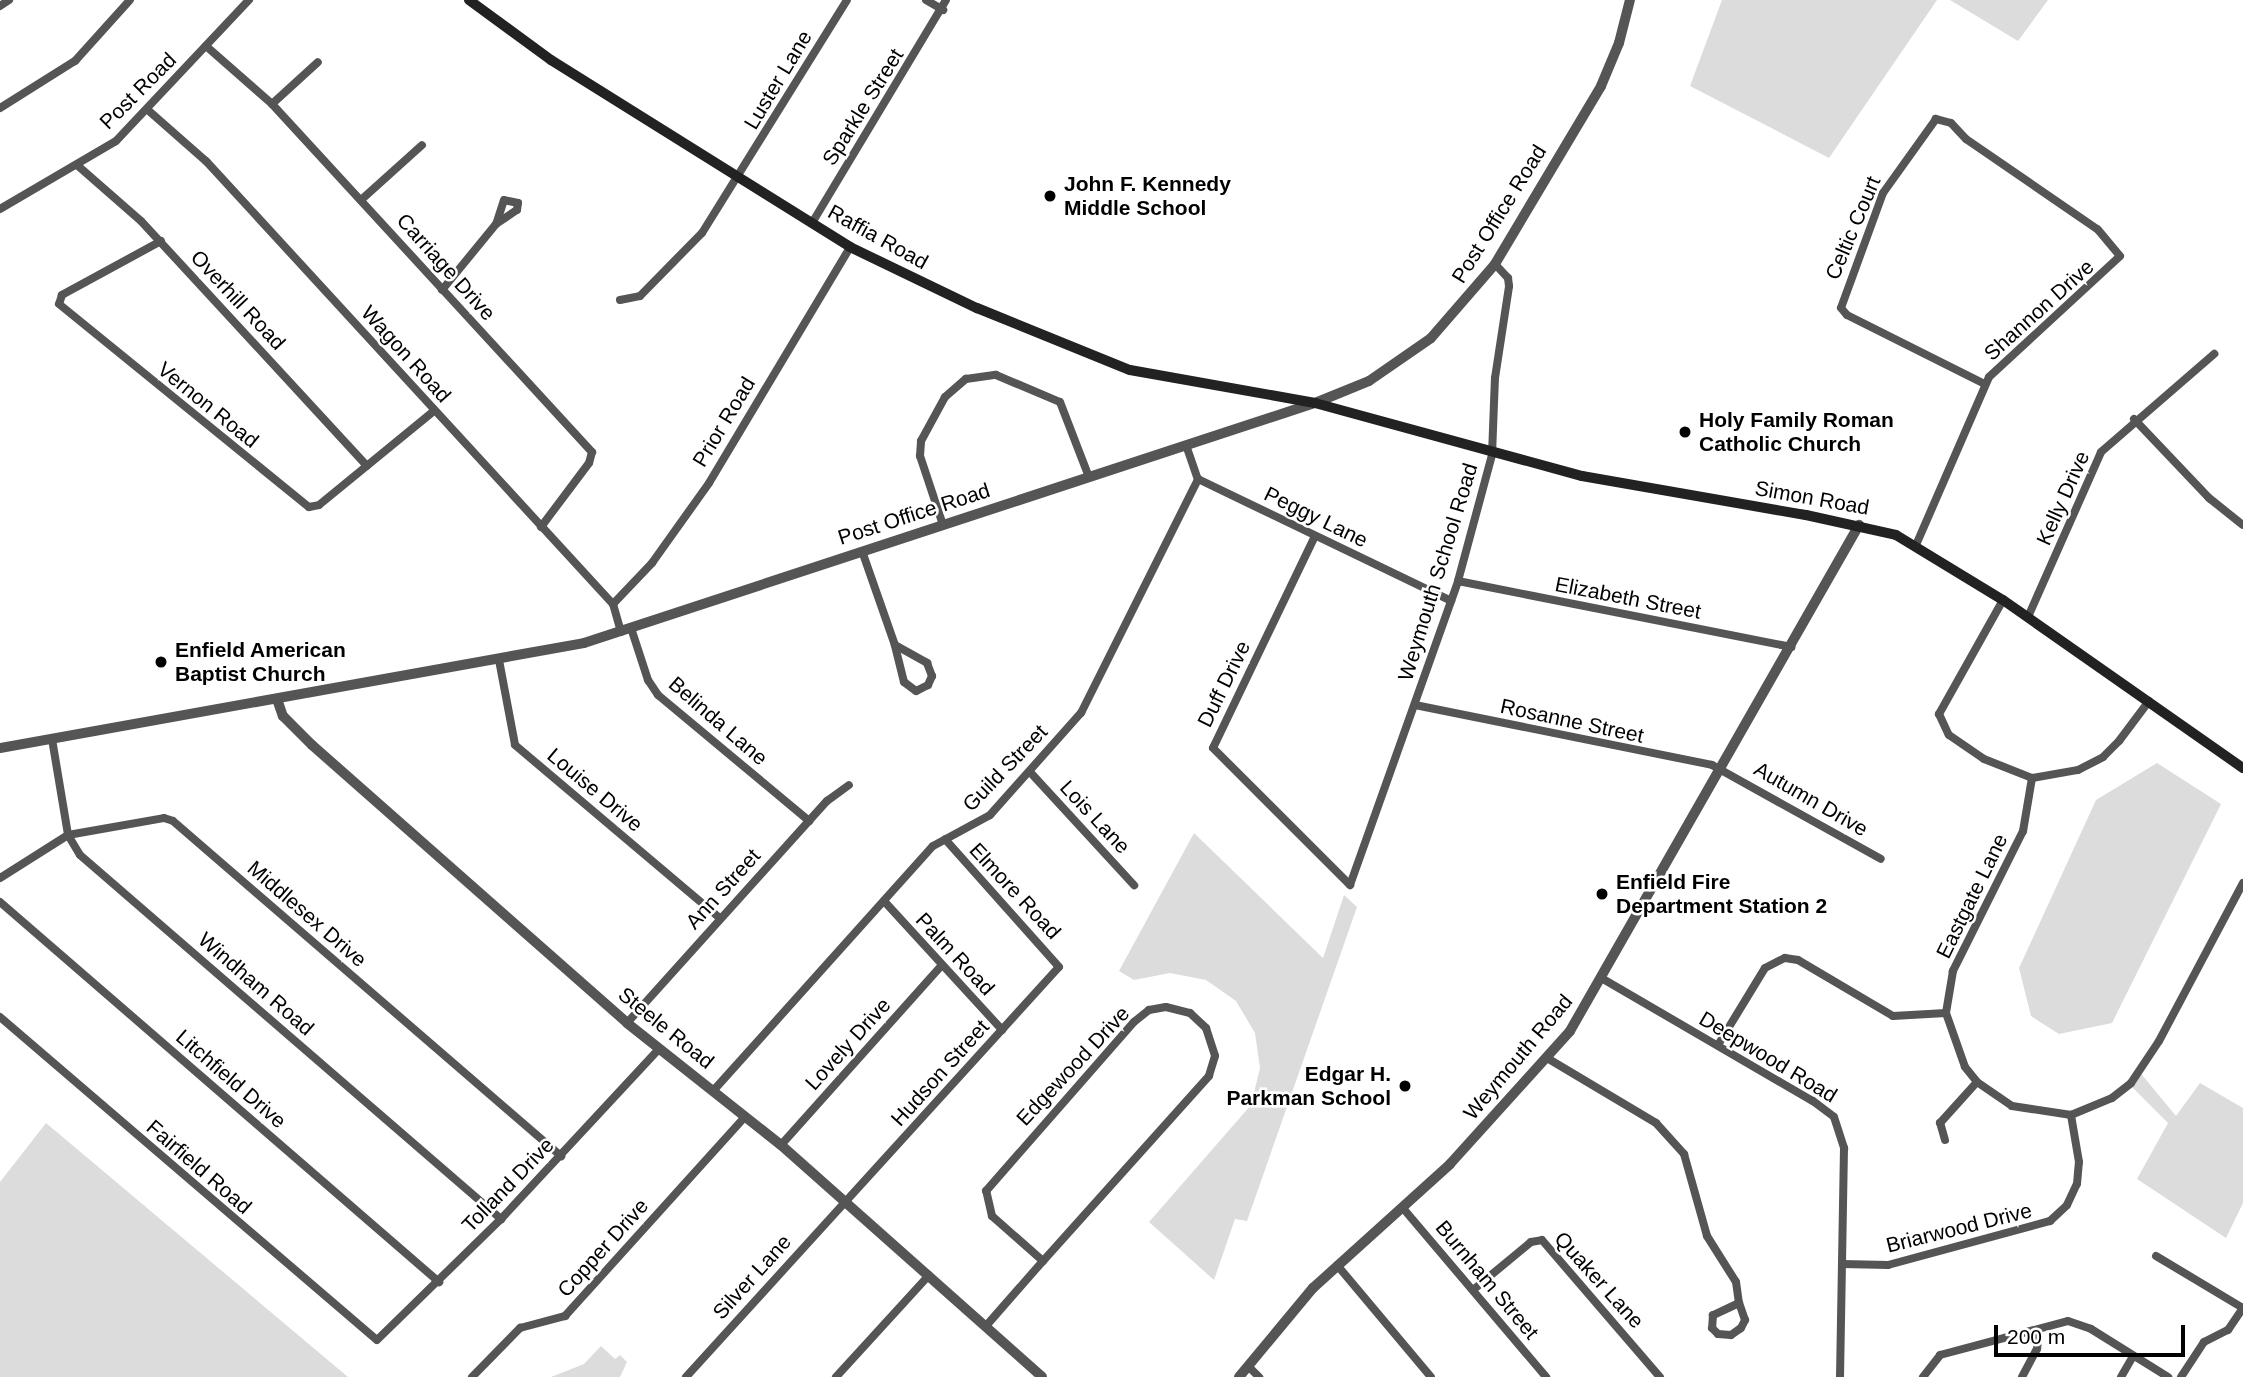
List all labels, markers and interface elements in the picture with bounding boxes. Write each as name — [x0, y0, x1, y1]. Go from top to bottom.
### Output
street label: Luster Lane — [739, 26, 817, 134]
street label: Sparkle Street — [817, 44, 909, 170]
street label: Post Road — [94, 47, 182, 135]
street label: Post Office Road — [1446, 140, 1552, 288]
place label: John F. Kennedy Middle School — [1064, 171, 1231, 221]
street label: Celtic Court — [1820, 173, 1886, 283]
marker: John F. Kennedy Middle School — [1042, 188, 1058, 204]
street label: Raffia Road — [824, 199, 932, 275]
street label: Carriage Drive — [391, 208, 501, 326]
street label: Overhill Road — [185, 245, 291, 355]
street label: Shannon Drive — [1979, 254, 2099, 366]
street label: Wagon Road — [356, 300, 456, 408]
street label: Vernon Road — [152, 357, 264, 453]
street label: Prior Road — [687, 372, 761, 472]
place label: Holy Family Roman Catholic Church — [1699, 407, 1894, 457]
marker: Holy Family Roman Catholic Church — [1677, 424, 1693, 440]
street label: Kelly Drive — [2031, 447, 2095, 549]
street label: Weymouth School Road — [1393, 460, 1483, 684]
street label: Simon Road — [1753, 476, 1871, 520]
street label: Post Office Road — [835, 478, 993, 550]
street label: Peggy Lane — [1260, 481, 1372, 553]
street label: Elizabeth Street — [1553, 571, 1703, 625]
place label: Enfield American Baptist Church — [175, 637, 347, 687]
street label: Duff Drive — [1192, 637, 1256, 731]
marker: Enfield American Baptist Church — [153, 654, 169, 670]
street label: Belinda Lane — [663, 671, 773, 771]
street label: Rosanne Street — [1498, 694, 1646, 748]
street label: Guild Street — [957, 719, 1053, 817]
street label: Louise Drive — [542, 743, 648, 837]
street label: Autumn Drive — [1750, 756, 1872, 842]
street label: Lois Lane — [1055, 775, 1135, 859]
street label: Eastgate Lane — [1931, 830, 2013, 962]
street label: Elmore Road — [964, 838, 1066, 944]
street label: Ann Street — [680, 844, 766, 934]
street label: Middlesex Drive — [242, 855, 372, 973]
place label: Enfield Fire Department Station 2 — [1616, 869, 1827, 919]
marker: Enfield Fire Department Station 2 — [1594, 886, 1610, 902]
street label: Palm Road — [910, 907, 1000, 1001]
street label: Windham Road — [193, 927, 319, 1041]
street label: Steele Road — [613, 982, 719, 1074]
street label: Weymouth Road — [1458, 989, 1578, 1125]
street label: Lovely Drive — [800, 993, 896, 1095]
street label: Edgewood Drive — [1011, 1001, 1135, 1131]
street label: Deepwood Road — [1694, 1006, 1842, 1108]
street label: Hudson Street — [886, 1015, 994, 1131]
street label: Litchfield Drive — [171, 1024, 291, 1134]
place label: Edgar H. Parkman School — [1226, 1061, 1391, 1111]
marker: Edgar H. Parkman School — [1397, 1078, 1413, 1094]
street label: Fairfield Road — [141, 1115, 257, 1219]
street label: Tolland Drive — [457, 1133, 559, 1237]
street label: Copper Drive — [552, 1194, 654, 1302]
street label: Briarwood Drive — [1883, 1198, 2035, 1258]
street label: Burnham Street — [1430, 1216, 1544, 1344]
street label: Quaker Lane — [1549, 1226, 1649, 1334]
street label: Silver Lane — [707, 1230, 797, 1324]
scale bar — [1998, 1310, 2189, 1354]
text: 200 m — [2007, 1325, 2065, 1348]

